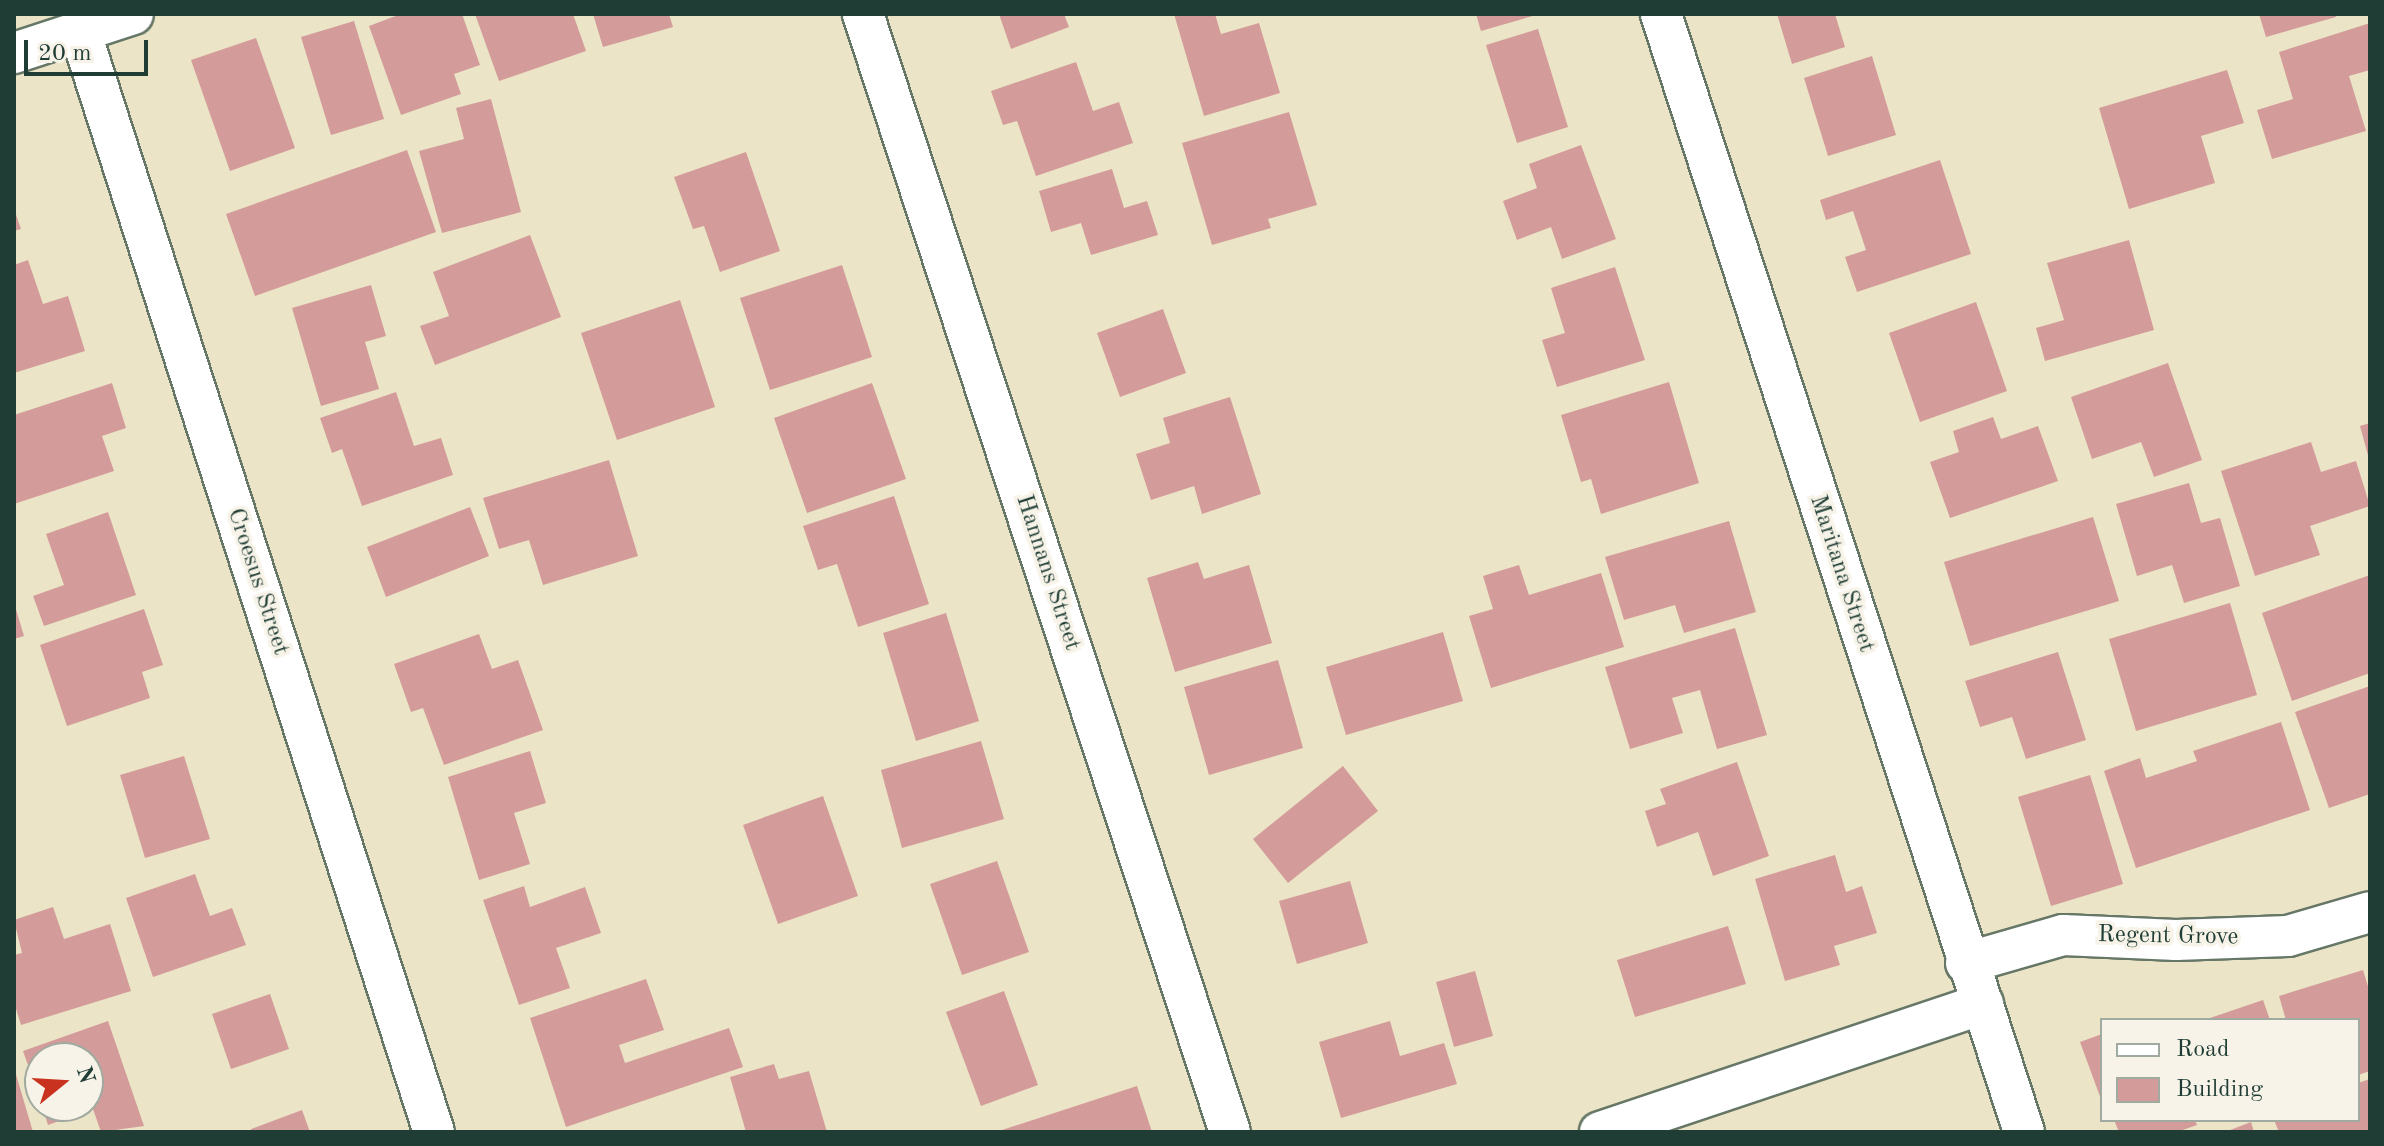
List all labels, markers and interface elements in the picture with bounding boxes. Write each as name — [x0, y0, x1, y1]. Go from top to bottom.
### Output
scale bar — [28, 24, 152, 74]
text: 20 m — [38, 42, 92, 66]
street label: Hannans Street — [1008, 491, 1086, 655]
street label: Maritana Street — [1802, 492, 1880, 656]
street label: Croesus Street — [220, 505, 294, 659]
street label: Regent Grove — [2097, 921, 2239, 953]
legend — [2100, 1018, 2360, 1122]
text: Road — [2176, 1038, 2229, 1062]
north arrow — [24, 1042, 104, 1122]
text: N — [72, 1064, 98, 1087]
text: Building — [2176, 1078, 2263, 1102]

